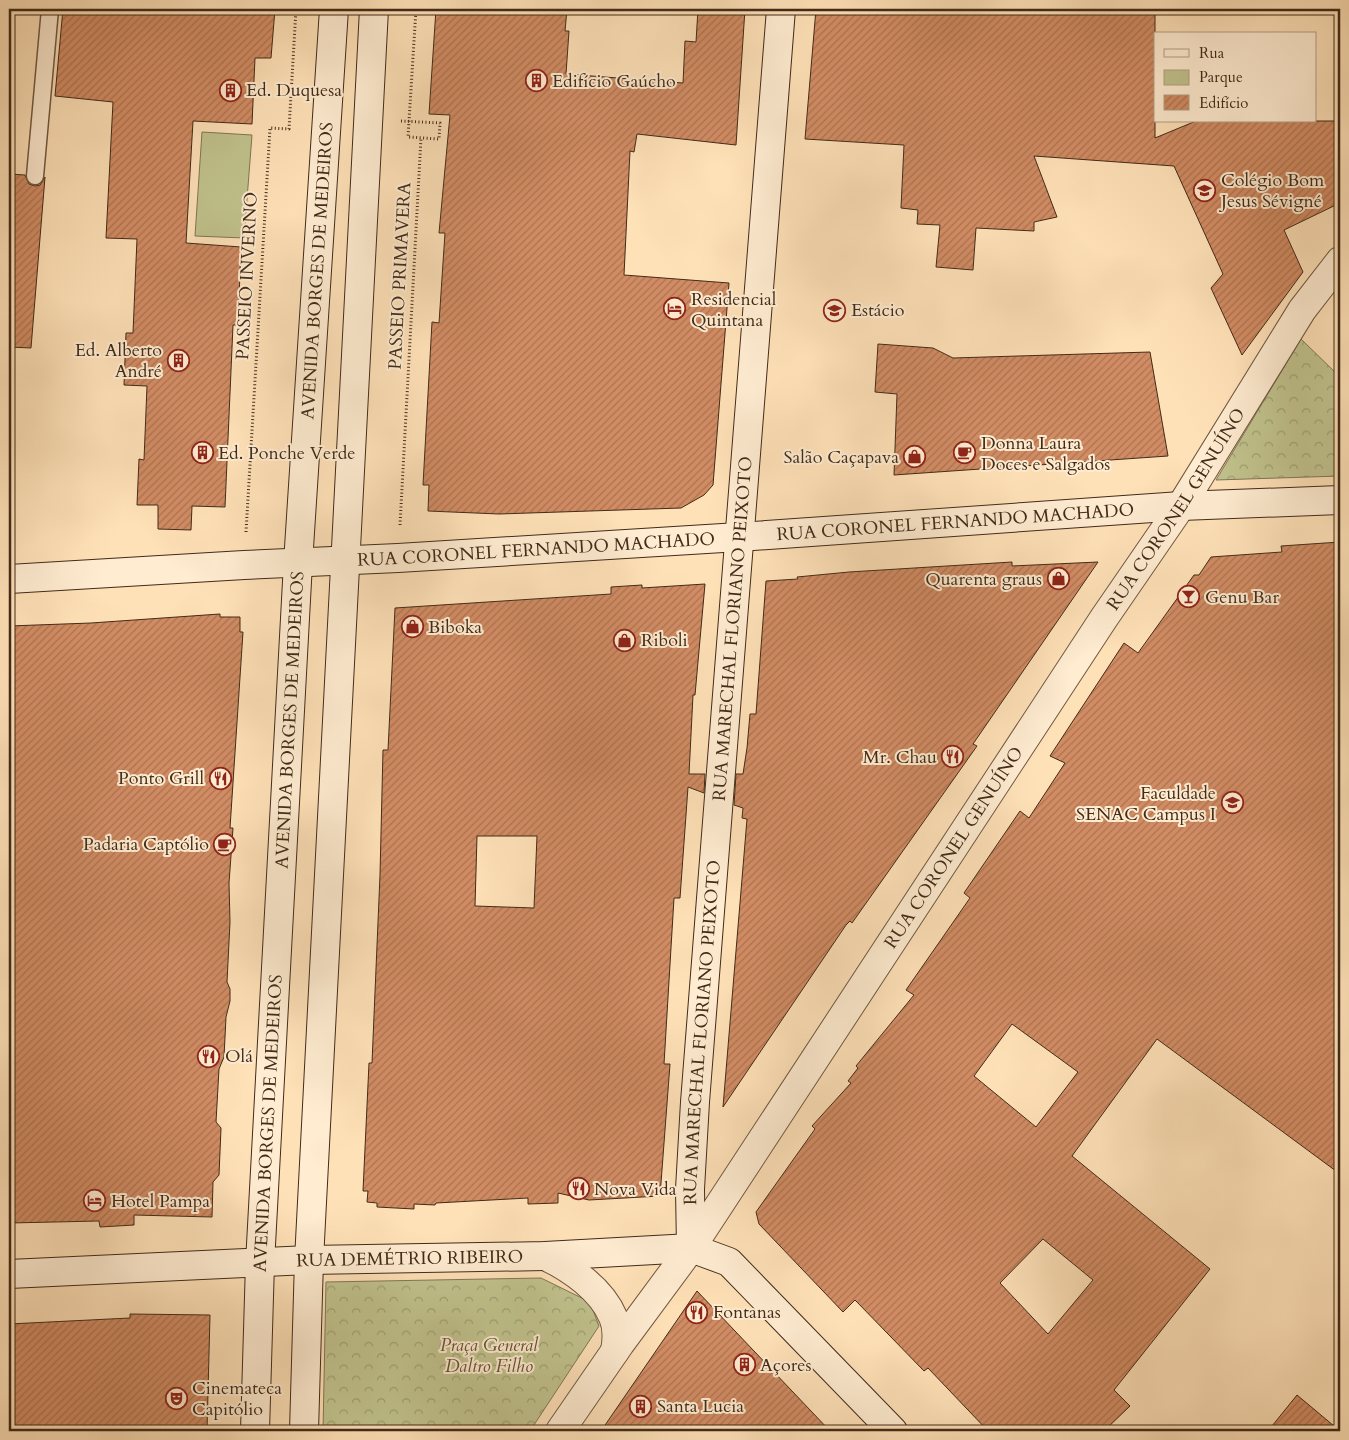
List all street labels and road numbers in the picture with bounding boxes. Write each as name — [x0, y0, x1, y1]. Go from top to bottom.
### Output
street label: AVENIDA BORGES DE MEDEIROS — [295, 121, 339, 420]
street label: PASSEIO PRIMAVERA — [383, 181, 417, 370]
street label: PASSEIO INVERNO — [230, 191, 264, 361]
street label: RUA CORONEL GENUÍNO — [1101, 403, 1251, 615]
street label: RUA MARECHAL FLORIANO PEIXOTO — [706, 455, 758, 802]
street label: RUA CORONEL FERNANDO MACHADO — [776, 497, 1135, 547]
street label: RUA CORONEL FERNANDO MACHADO — [357, 526, 716, 572]
street label: AVENIDA BORGES DE MEDEIROS — [269, 570, 310, 869]
street label: RUA CORONEL GENUÍNO — [878, 742, 1029, 953]
street label: RUA MARECHAL FLORIANO PEIXOTO — [677, 859, 727, 1205]
street label: AVENIDA BORGES DE MEDEIROS — [247, 974, 288, 1272]
street label: RUA DEMÉTRIO RIBEIRO — [296, 1244, 523, 1273]

